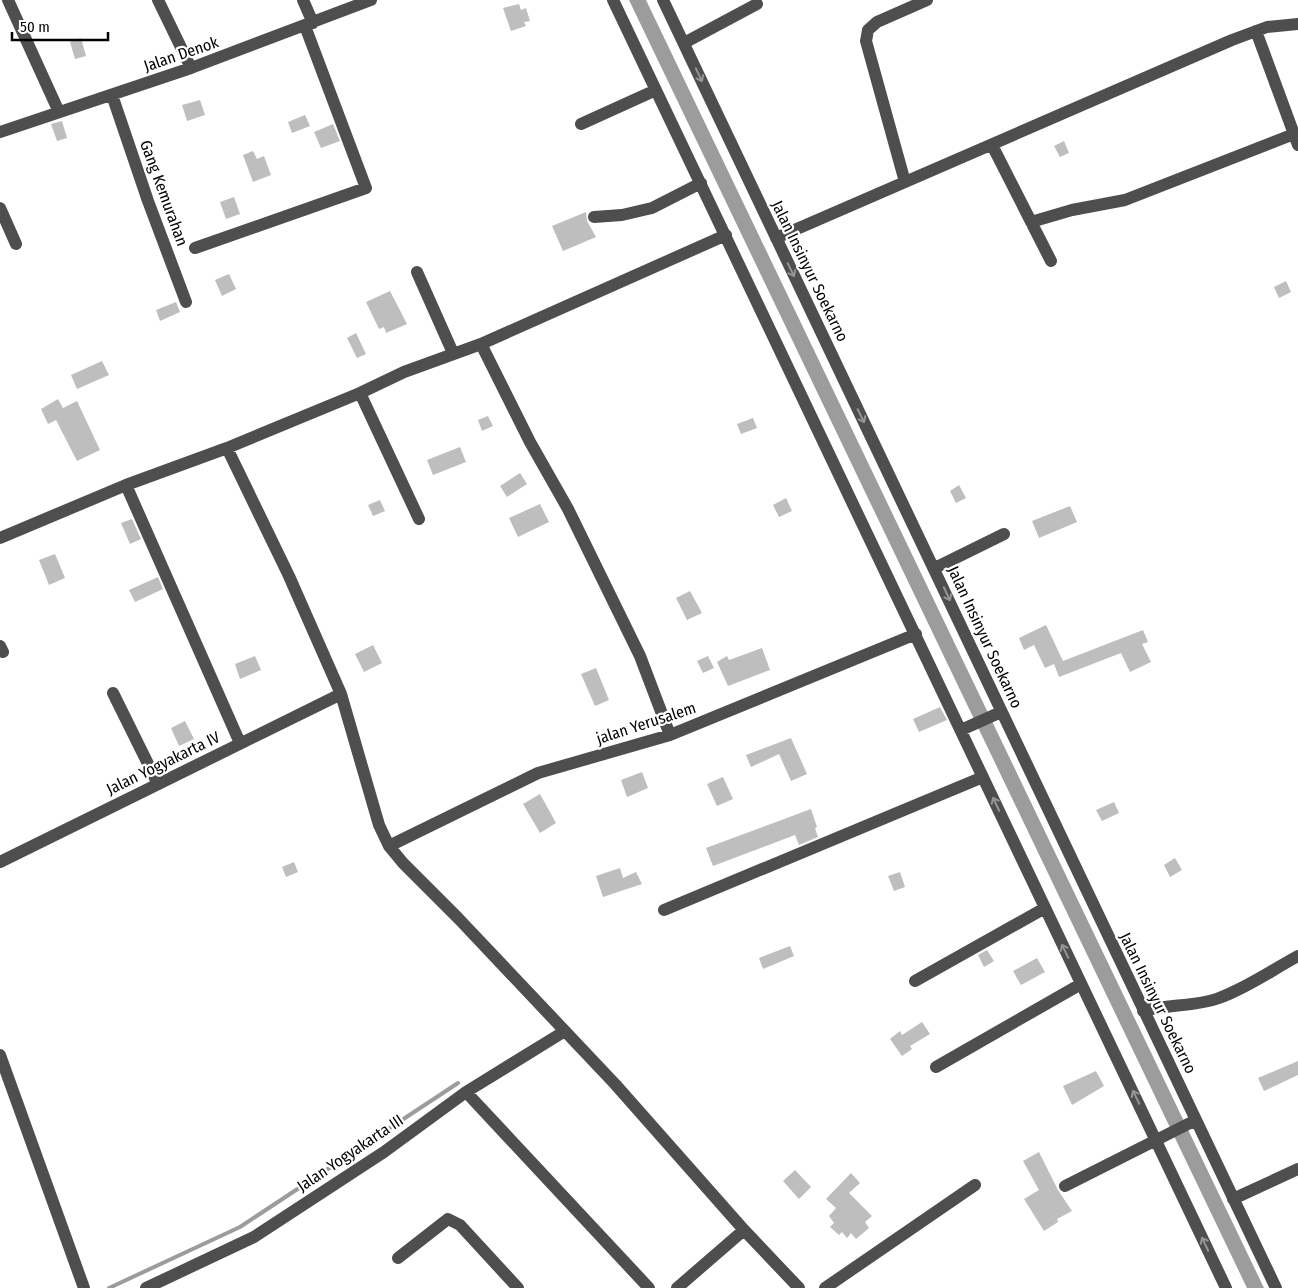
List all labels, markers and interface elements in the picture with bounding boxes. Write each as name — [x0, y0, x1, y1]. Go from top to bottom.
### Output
scale bar — [12, 10, 109, 42]
text: 50 m — [20, 18, 50, 36]
street label: Jalan Denok — [141, 32, 221, 76]
one-way arrow — [695, 67, 705, 82]
street label: Gang Kemurahan — [136, 138, 192, 248]
street label: Jalan Insinyur Soekarno — [768, 197, 852, 345]
one-way arrow — [787, 262, 796, 277]
one-way arrow — [857, 408, 867, 423]
street label: Jalan Insinyur Soekarno — [944, 563, 1026, 711]
one-way arrow — [942, 586, 952, 601]
street label: jalan Yerusalem — [593, 698, 698, 748]
street label: Jalan Yogyakarta IV — [103, 727, 223, 799]
one-way arrow — [991, 797, 1000, 812]
street label: Jalan Insinyur Soekarno — [1116, 929, 1200, 1077]
one-way arrow — [1060, 943, 1070, 958]
one-way arrow — [1130, 1090, 1140, 1105]
street label: Jalan Yogyakarta III — [293, 1110, 407, 1196]
one-way arrow — [1200, 1237, 1210, 1252]

